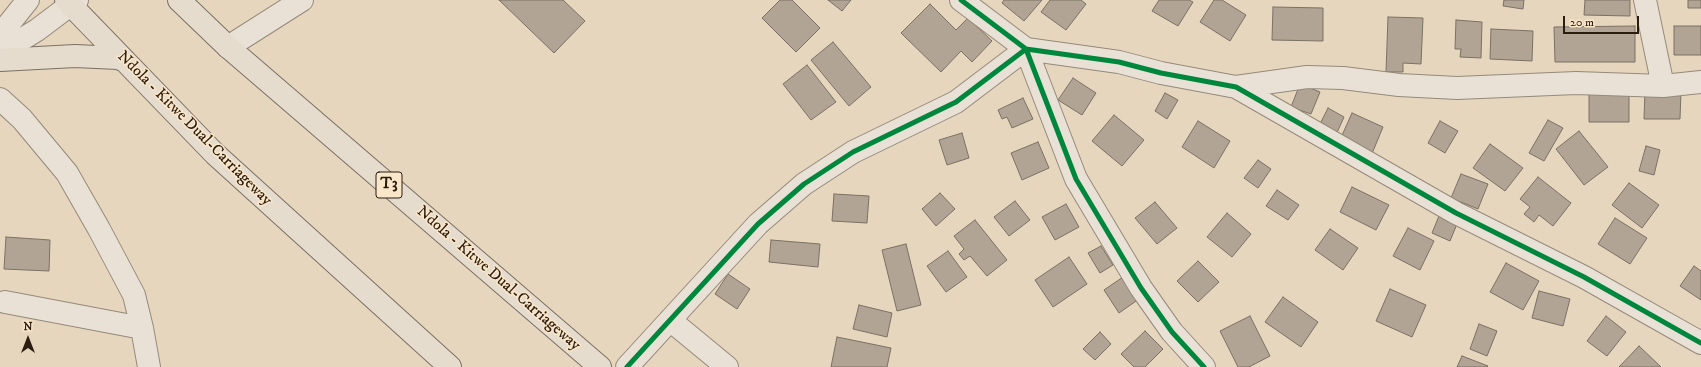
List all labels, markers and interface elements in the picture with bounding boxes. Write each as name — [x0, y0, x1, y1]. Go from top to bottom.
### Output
scale bar — [1565, 8, 1641, 34]
text: 20 m — [1570, 15, 1594, 30]
street label: Ndola - Kitwe Dual-Carriageway — [113, 48, 275, 210]
road number: T3 — [376, 172, 402, 198]
street label: Ndola - Kitwe Dual-Carriageway — [412, 203, 584, 355]
north arrow — [8, 319, 48, 359]
text: N — [23, 320, 33, 334]

